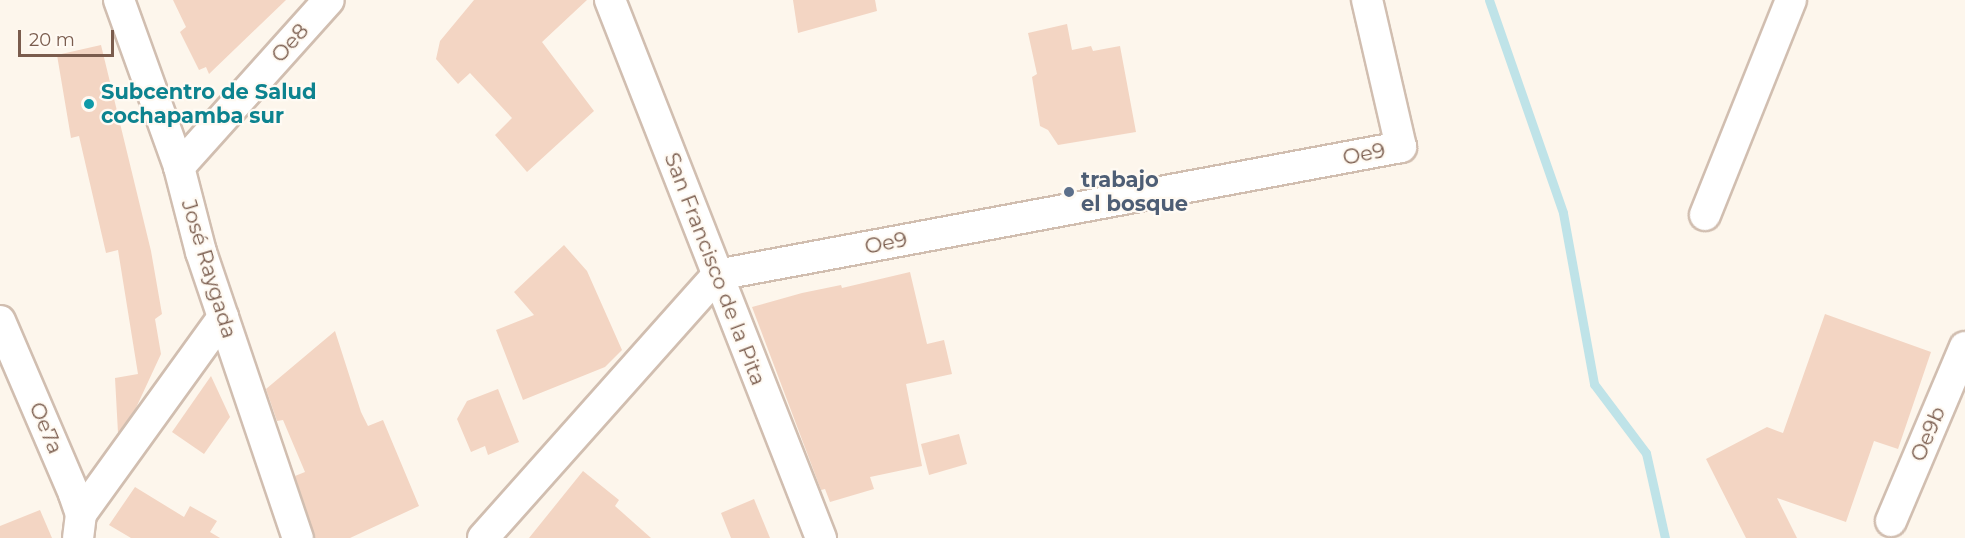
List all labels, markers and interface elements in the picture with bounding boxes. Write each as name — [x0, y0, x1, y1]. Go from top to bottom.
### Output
scale bar — [21, 18, 117, 56]
street label: Oe8 — [266, 18, 314, 68]
text: 20 m — [29, 29, 75, 51]
place label: Subcentro de Salud cochapamba sur — [101, 79, 316, 129]
marker: Subcentro de Salud cochapamba sur — [82, 97, 96, 111]
street label: Oe9 — [1341, 138, 1387, 170]
street label: San Francisco de la Pita — [659, 149, 771, 389]
place label: trabajo el bosque — [1081, 167, 1188, 217]
marker: trabajo el bosque — [1062, 185, 1076, 199]
street label: José Raygada — [176, 197, 242, 341]
street label: Oe9 — [863, 227, 909, 259]
street label: Oe7a — [24, 398, 68, 458]
street label: Oe9b — [1905, 403, 1951, 465]

